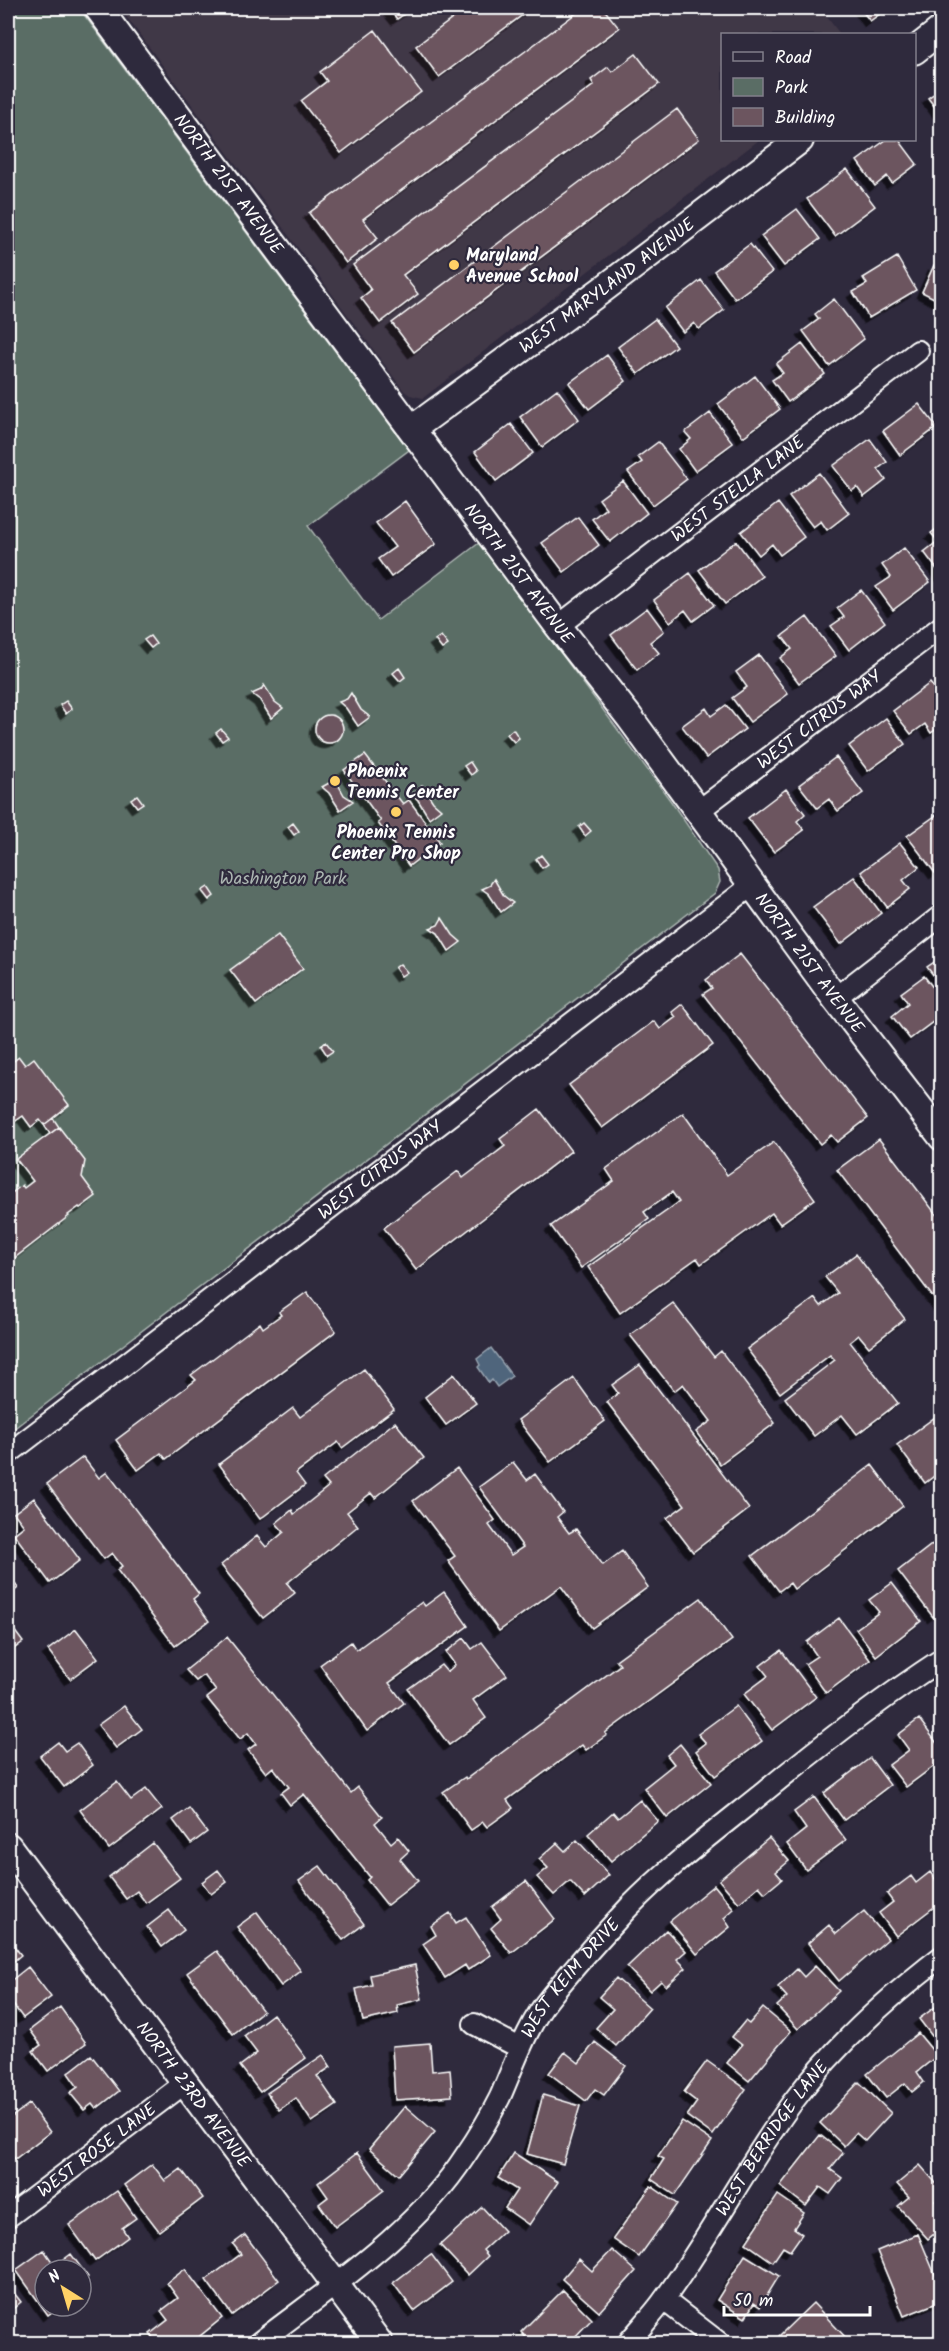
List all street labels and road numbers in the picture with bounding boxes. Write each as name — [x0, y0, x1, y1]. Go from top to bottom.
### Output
street label: NORTH 21ST AVENUE — [165, 108, 290, 262]
street label: WEST MARYLAND AVENUE — [514, 211, 702, 362]
street label: WEST STELLA LANE — [665, 429, 812, 551]
street label: NORTH 21ST AVENUE — [455, 498, 581, 652]
street label: WEST CITRUS WAY — [751, 663, 889, 778]
street label: NORTH 21ST AVENUE — [746, 887, 871, 1041]
street label: WEST CITRUS WAY — [312, 1113, 450, 1228]
street label: WEST KEIM DRIVE — [514, 1912, 628, 2044]
street label: NORTH 23RD AVENUE — [128, 2016, 257, 2175]
street label: WEST BERRIDGE LANE — [709, 2054, 837, 2222]
street label: WEST ROSE LANE — [31, 2096, 164, 2206]

